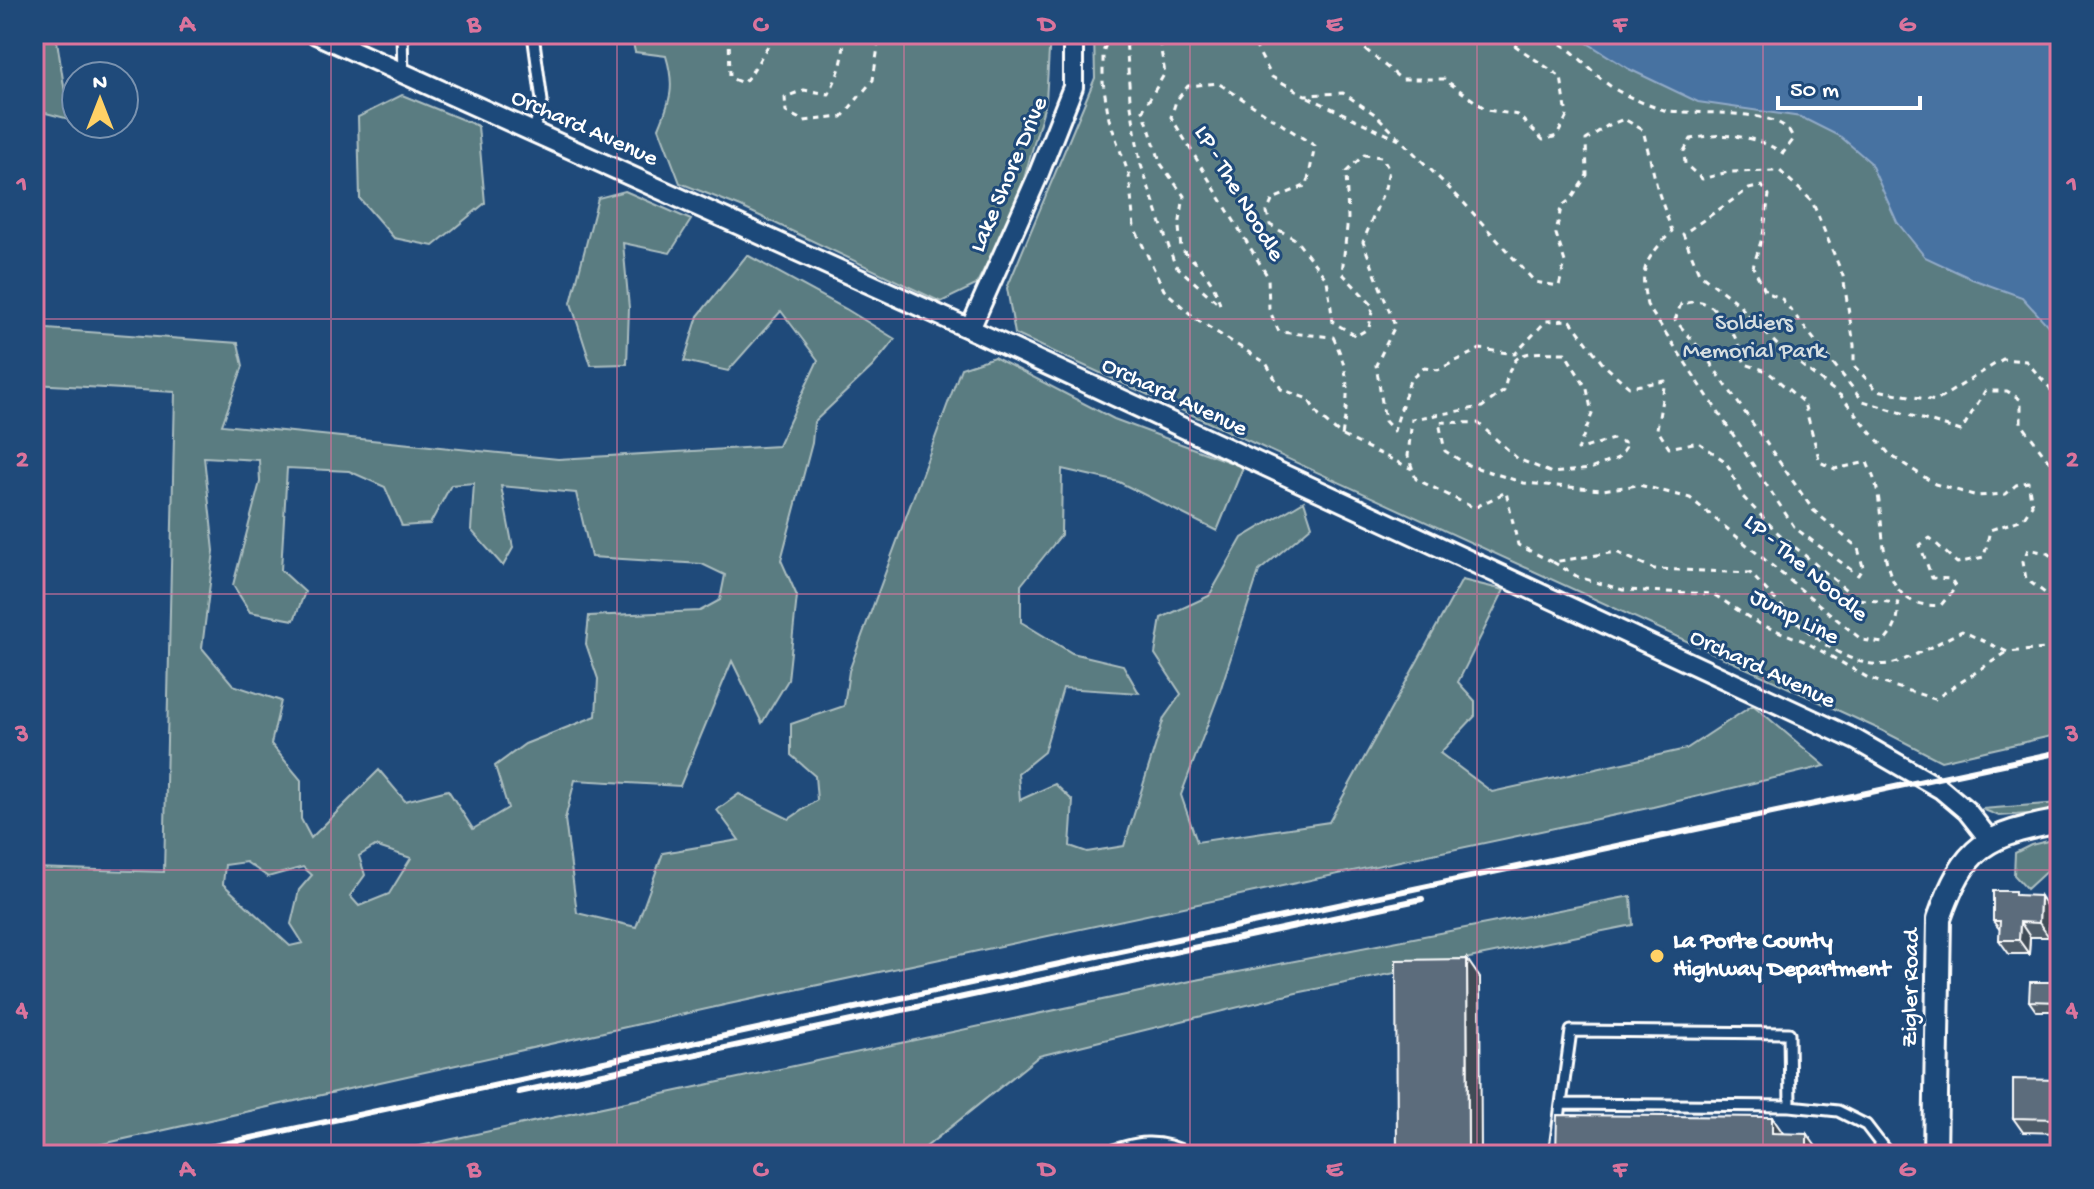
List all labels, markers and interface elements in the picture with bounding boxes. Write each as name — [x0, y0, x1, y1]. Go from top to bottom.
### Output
text: A — [178, 11, 196, 42]
text: B — [466, 11, 482, 42]
text: C — [753, 11, 770, 42]
text: D — [1037, 11, 1057, 42]
text: E — [1326, 11, 1344, 42]
text: F — [1612, 11, 1628, 42]
text: G — [1899, 11, 1917, 42]
north arrow — [60, 60, 140, 140]
scale bar — [1778, 60, 1920, 110]
text: N — [93, 71, 107, 97]
text: 50 m — [1790, 77, 1839, 106]
street label: Orchard Avenue — [506, 84, 663, 175]
street label: Lake Shore Drive — [964, 92, 1056, 257]
street label: LP - The Noodle — [1186, 121, 1290, 268]
text: 1 — [16, 171, 27, 202]
text: 1 — [2066, 171, 2077, 202]
park label: Soldiers Memorial Park — [1683, 310, 1827, 367]
street label: Orchard Avenue — [1096, 352, 1252, 445]
text: 2 — [16, 446, 29, 477]
text: 2 — [2066, 446, 2079, 477]
street label: LP - The Noodle — [1737, 509, 1874, 630]
street label: Jump Line — [1745, 583, 1844, 653]
street label: Orchard Avenue — [1684, 624, 1840, 717]
text: 3 — [14, 721, 29, 752]
text: 3 — [2064, 721, 2079, 752]
street label: Zigler Road — [1896, 926, 1928, 1048]
place label: La Porte County Highway Department — [1673, 928, 1892, 985]
marker: La Porte County Highway Department — [1648, 947, 1666, 965]
text: 4 — [15, 996, 29, 1027]
text: 4 — [2065, 996, 2079, 1027]
text: A — [178, 1156, 196, 1187]
text: B — [466, 1156, 482, 1187]
text: C — [753, 1156, 770, 1187]
text: D — [1037, 1156, 1057, 1187]
text: E — [1326, 1156, 1344, 1187]
text: F — [1612, 1156, 1628, 1187]
text: G — [1899, 1156, 1917, 1187]

